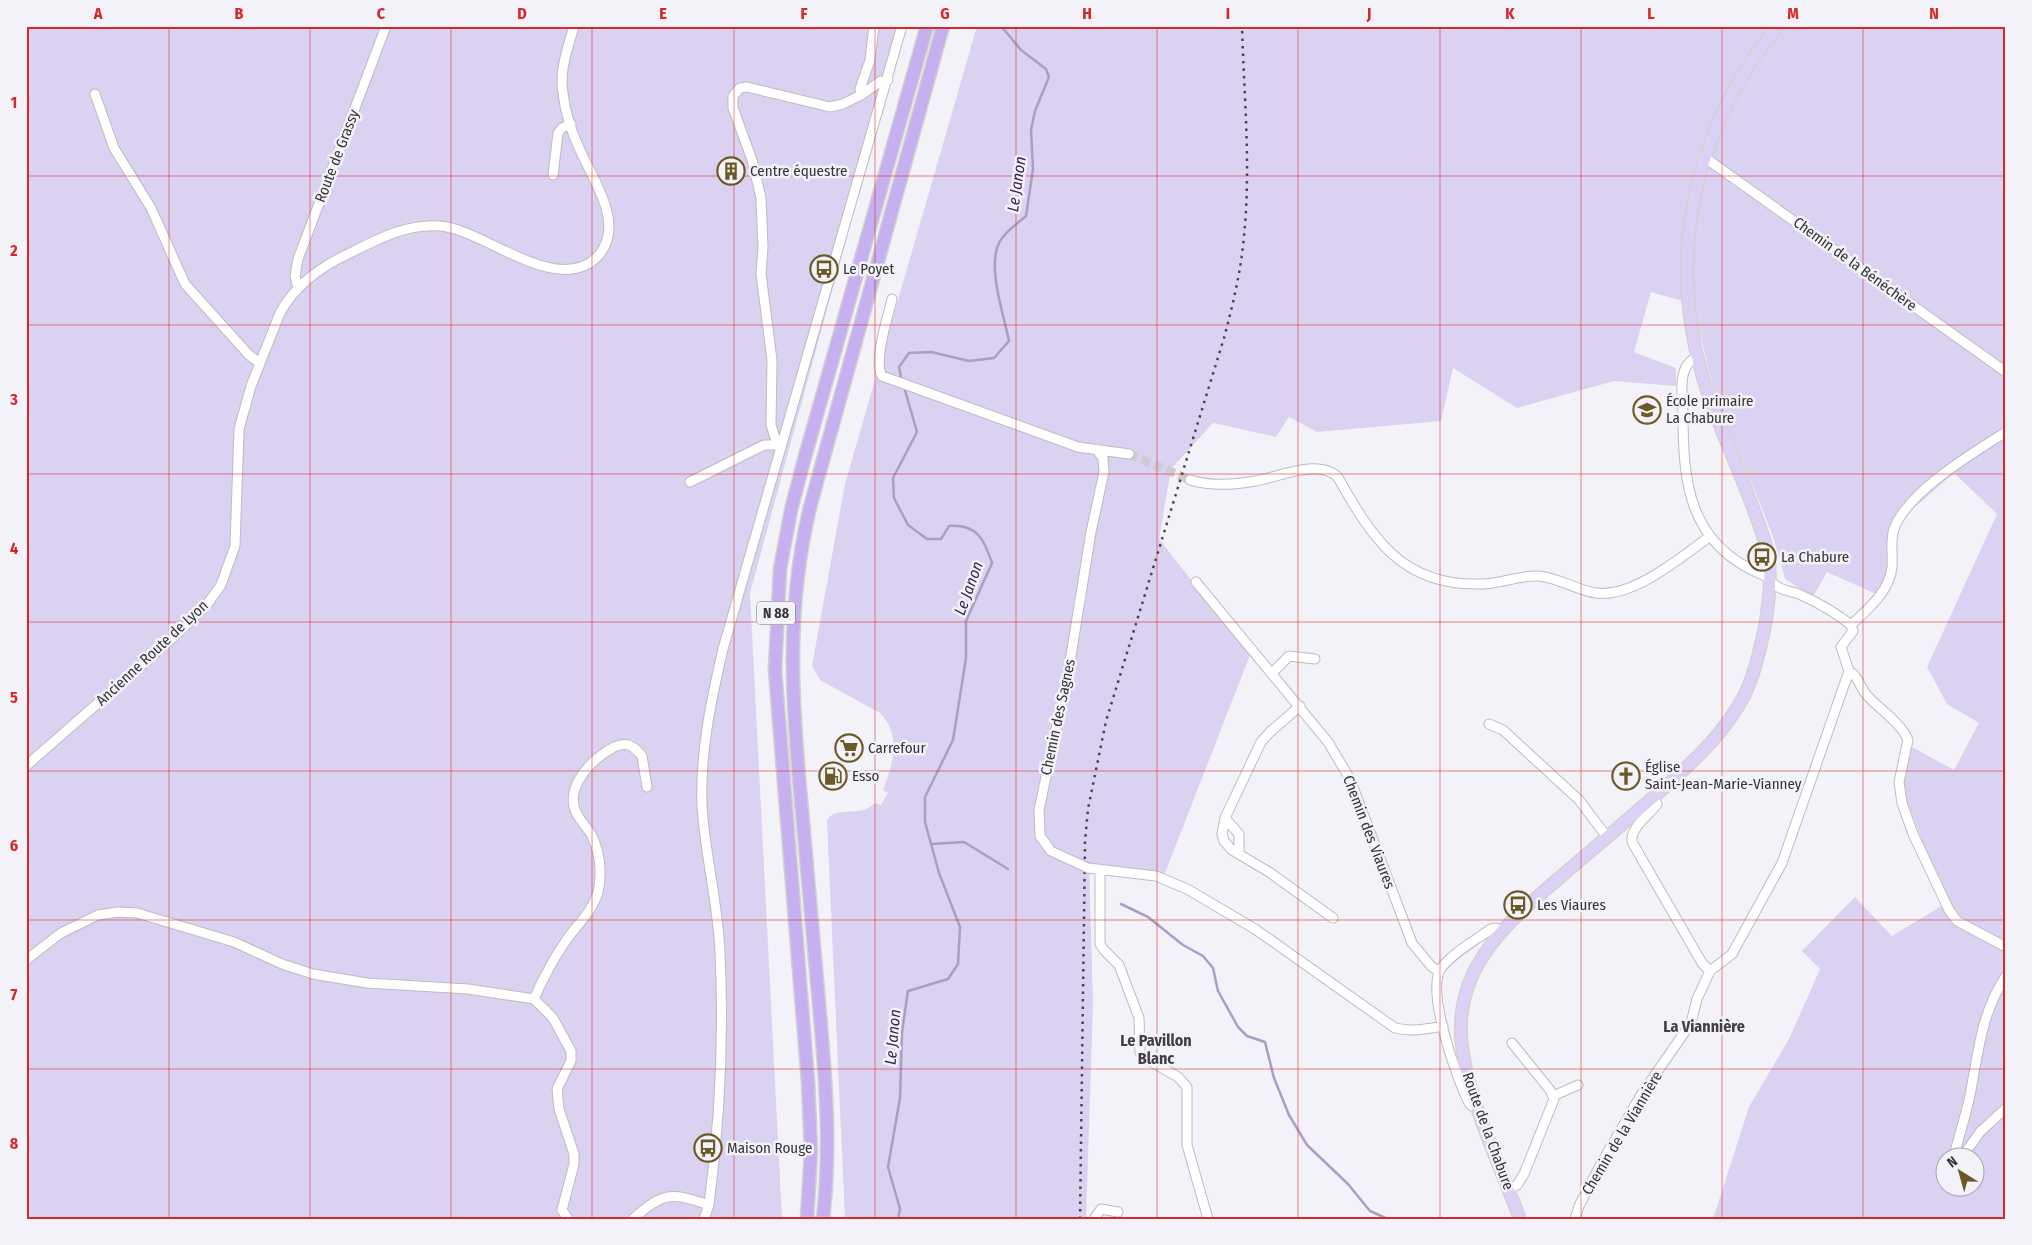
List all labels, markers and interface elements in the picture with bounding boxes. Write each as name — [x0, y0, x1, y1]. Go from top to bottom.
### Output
text: A — [93, 4, 103, 23]
text: B — [235, 4, 244, 23]
text: C — [377, 4, 386, 23]
text: D — [517, 4, 527, 23]
text: E — [659, 4, 667, 23]
text: F — [800, 4, 808, 23]
text: G — [940, 4, 950, 23]
text: H — [1082, 4, 1092, 23]
text: I — [1226, 4, 1230, 23]
text: J — [1366, 4, 1371, 23]
text: K — [1505, 4, 1515, 23]
text: L — [1647, 4, 1655, 23]
text: M — [1787, 4, 1799, 23]
text: N — [1929, 4, 1939, 23]
text: 1 — [11, 93, 17, 112]
street label: Route de Grassy — [311, 107, 363, 205]
water label: Le Janon — [1003, 155, 1030, 213]
building icon: Centre équestre — [716, 156, 746, 186]
place label: Centre équestre — [750, 162, 848, 180]
street label: Chemin de la Bénéchère — [1790, 213, 1920, 315]
text: 2 — [9, 241, 18, 260]
bus stop icon: Le Poyet — [809, 254, 839, 284]
place label: Le Poyet — [843, 260, 895, 278]
text: 3 — [9, 390, 18, 409]
place label: École primaire La Chabure — [1666, 392, 1753, 427]
school or university icon: École primaire La Chabure — [1632, 395, 1662, 425]
text: 4 — [10, 539, 18, 558]
bus stop icon: La Chabure — [1747, 542, 1777, 572]
place label: La Chabure — [1781, 548, 1849, 566]
water label: Le Janon — [950, 559, 987, 618]
street label: Ancienne Route de Lyon — [92, 596, 212, 710]
road number: N 88 — [757, 602, 795, 624]
street label: Chemin des Sagnes — [1037, 657, 1079, 777]
text: 5 — [10, 688, 18, 707]
supermarket icon: Carrefour — [834, 733, 864, 763]
place label: Carrefour — [868, 739, 926, 757]
place label: Église Saint-Jean-Marie-Vianney — [1645, 758, 1802, 793]
fuel station icon: Esso — [818, 761, 848, 791]
church icon: Église Saint-Jean-Marie-Vianney — [1611, 761, 1641, 791]
place label: Esso — [852, 767, 880, 785]
street label: Chemin des Viaures — [1339, 773, 1399, 891]
text: 6 — [10, 836, 18, 855]
bus stop icon: Les Viaures — [1503, 890, 1533, 920]
place label: Les Viaures — [1537, 896, 1606, 914]
text: 7 — [11, 985, 18, 1004]
water label: Le Janon — [881, 1008, 904, 1066]
district label: La Viannière — [1663, 1017, 1745, 1036]
district label: Le Pavillon Blanc — [1120, 1031, 1192, 1068]
street label: Chemin de la Viannière — [1578, 1068, 1666, 1198]
street label: Route de la Chabure — [1458, 1070, 1518, 1192]
bus stop icon: Maison Rouge — [693, 1133, 723, 1163]
text: 8 — [10, 1134, 19, 1153]
place label: Maison Rouge — [727, 1139, 812, 1157]
north arrow — [1934, 1148, 1984, 1198]
text: N — [1944, 1153, 1961, 1171]

